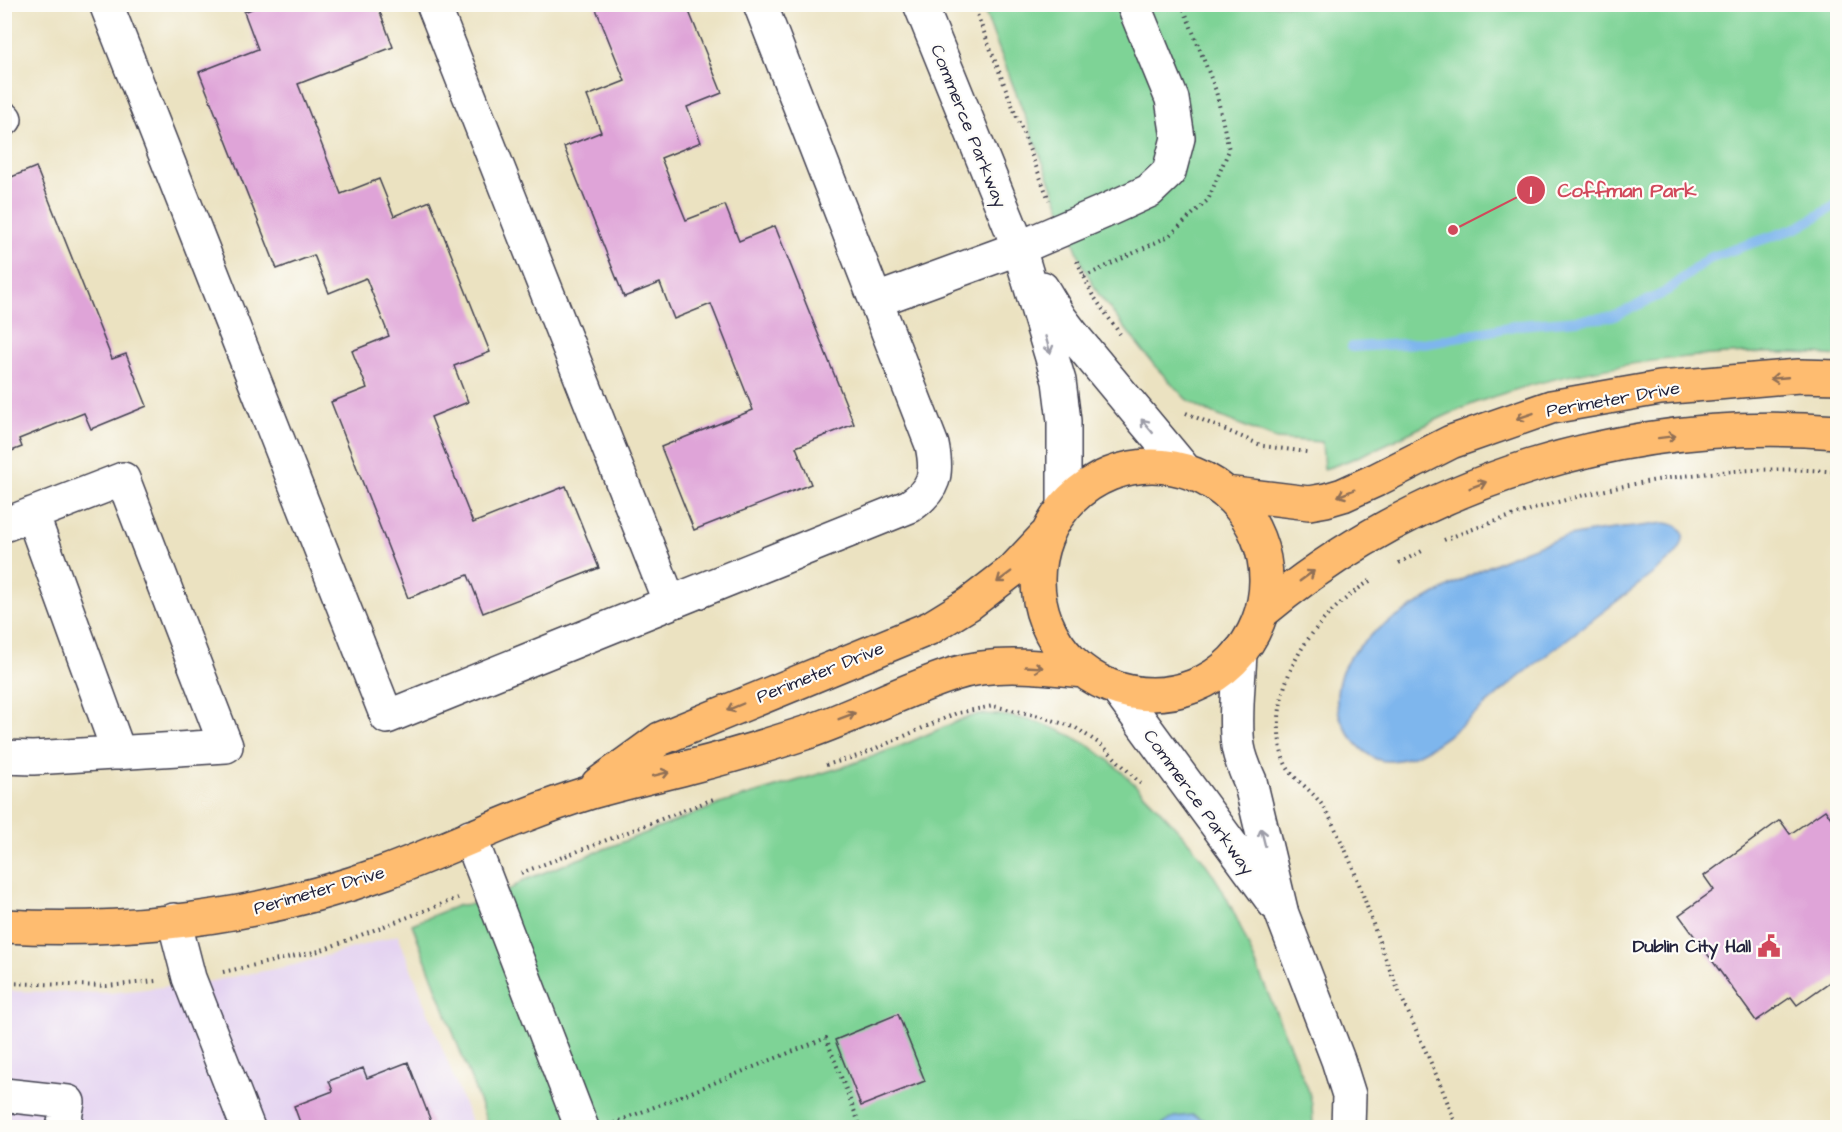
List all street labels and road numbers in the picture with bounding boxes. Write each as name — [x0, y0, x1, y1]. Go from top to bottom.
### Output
street label: Commerce Parkway — [923, 41, 1013, 212]
street label: Perimeter Drive — [1544, 375, 1682, 424]
street label: Perimeter Drive — [753, 635, 888, 709]
street label: Commerce Parkway — [1136, 725, 1260, 881]
street label: Perimeter Drive — [251, 860, 388, 921]

